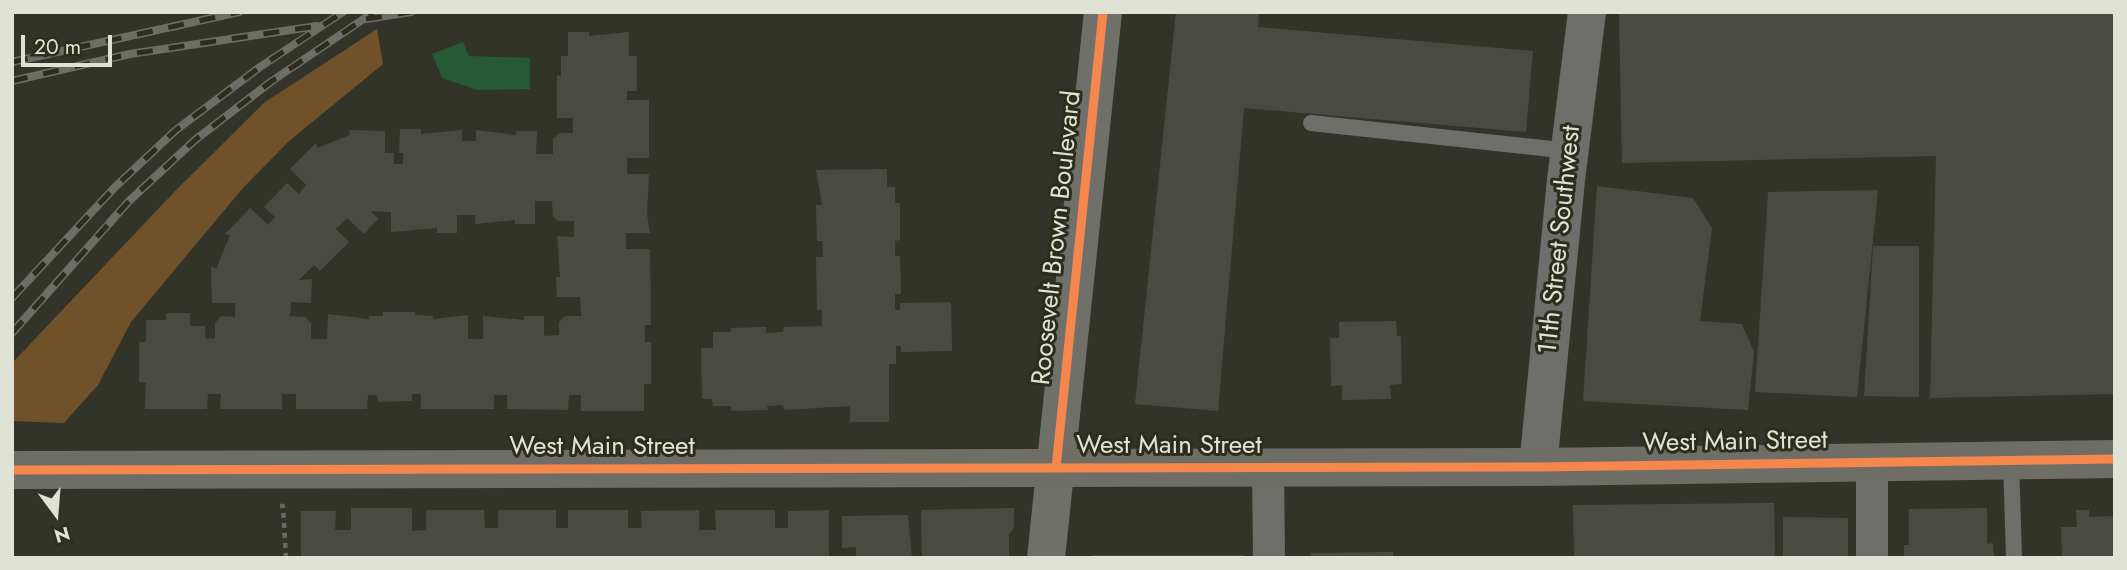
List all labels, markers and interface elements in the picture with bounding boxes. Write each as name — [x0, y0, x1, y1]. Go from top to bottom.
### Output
scale bar — [24, 21, 116, 65]
text: 20 m — [34, 32, 81, 62]
street label: Roosevelt Brown Boulevard — [1027, 89, 1089, 387]
street label: 11th Street Southwest — [1533, 124, 1589, 356]
street label: West Main Street — [1642, 426, 1828, 460]
street label: West Main Street — [1076, 431, 1262, 463]
street label: West Main Street — [509, 432, 695, 464]
north arrow — [21, 479, 91, 549]
text: N — [51, 520, 73, 550]

